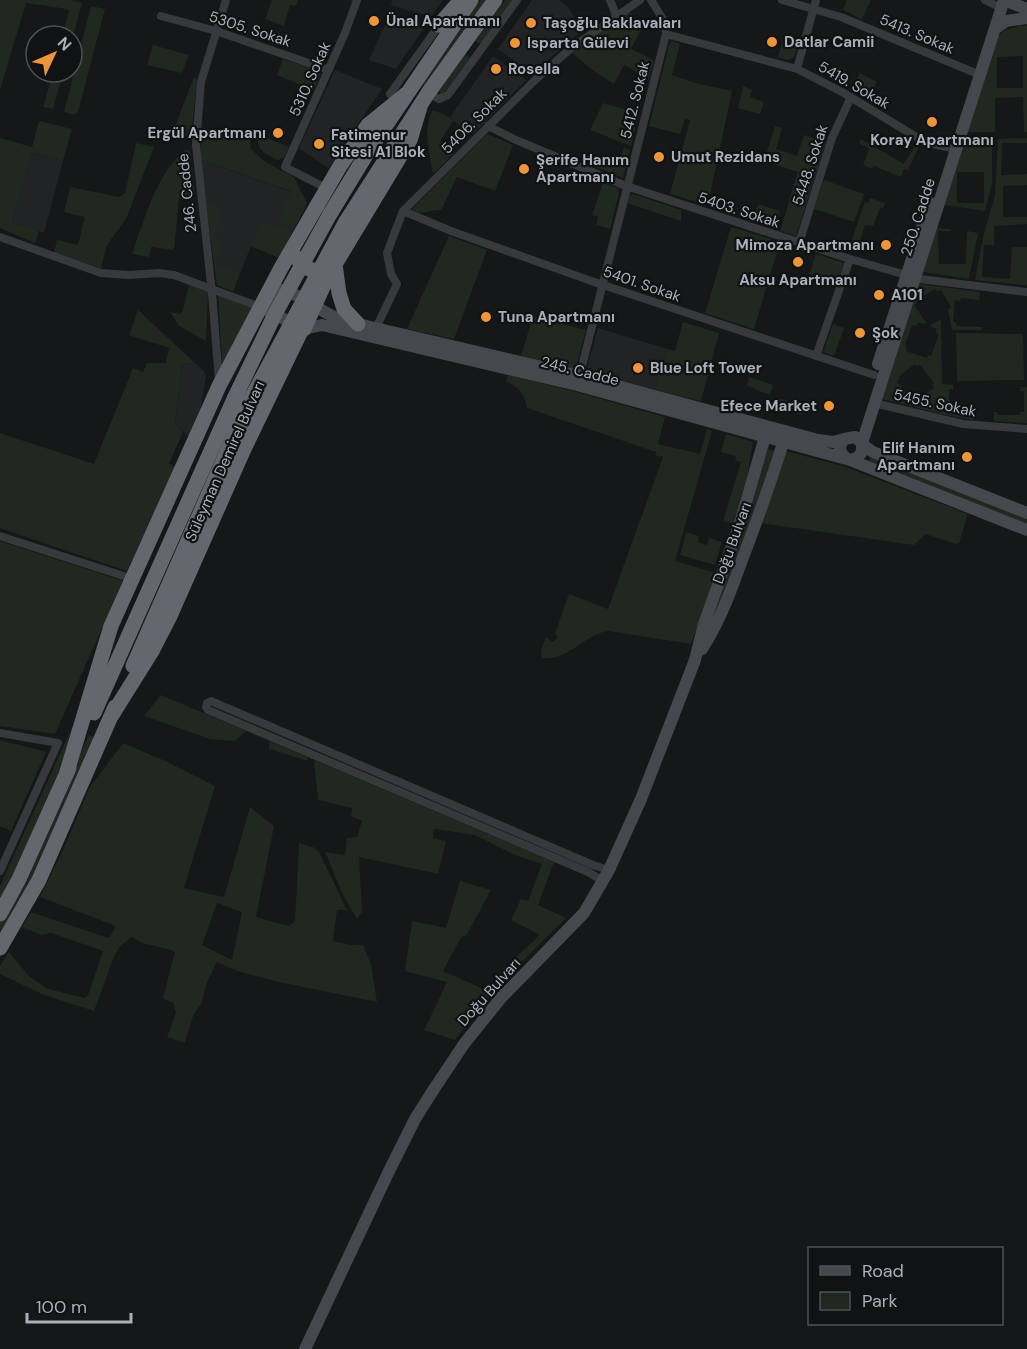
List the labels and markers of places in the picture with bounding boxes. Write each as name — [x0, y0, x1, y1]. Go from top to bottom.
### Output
place label: Ünal Apartmanı — [386, 11, 500, 31]
place label: Taşoğlu Baklavaları — [543, 13, 681, 33]
marker: Ünal Apartmanı — [367, 14, 381, 28]
marker: Taşoğlu Baklavaları — [524, 16, 538, 30]
place label: Datlar Camii — [784, 32, 874, 52]
place label: Isparta Gülevi — [527, 33, 629, 53]
marker: Datlar Camii — [765, 35, 779, 49]
marker: Isparta Gülevi — [508, 36, 522, 50]
place label: Rosella — [508, 59, 560, 79]
marker: Rosella — [489, 62, 503, 76]
marker: Koray Apartmanı — [925, 115, 939, 129]
place label: Ergül Apartmanı — [148, 123, 266, 143]
place label: Fatimenur Sitesi A1 Blok — [331, 125, 426, 162]
marker: Ergül Apartmanı — [271, 126, 285, 140]
place label: Koray Apartmanı — [870, 130, 994, 150]
marker: Fatimenur Sitesi A1 Blok — [312, 137, 326, 151]
place label: Umut Rezidans — [671, 147, 780, 167]
place label: Şerife Hanım Apartmanı — [536, 150, 629, 187]
marker: Umut Rezidans — [652, 150, 666, 164]
marker: Şerife Hanım Apartmanı — [517, 162, 531, 176]
place label: Mimoza Apartmanı — [736, 235, 874, 255]
marker: Mimoza Apartmanı — [879, 238, 893, 252]
marker: Aksu Apartmanı — [791, 255, 805, 269]
place label: Aksu Apartmanı — [739, 270, 857, 290]
place label: A101 — [891, 285, 923, 305]
marker: A101 — [872, 288, 886, 302]
place label: Tuna Apartmanı — [498, 307, 615, 327]
marker: Tuna Apartmanı — [479, 310, 493, 324]
place label: Şok — [872, 323, 899, 343]
marker: Şok — [853, 326, 867, 340]
place label: Blue Loft Tower — [650, 358, 762, 378]
marker: Blue Loft Tower — [631, 361, 645, 375]
place label: Efece Market — [721, 396, 817, 416]
marker: Efece Market — [822, 399, 836, 413]
place label: Elif Hanım Apartmanı — [877, 438, 955, 475]
marker: Elif Hanım Apartmanı — [960, 450, 974, 464]

